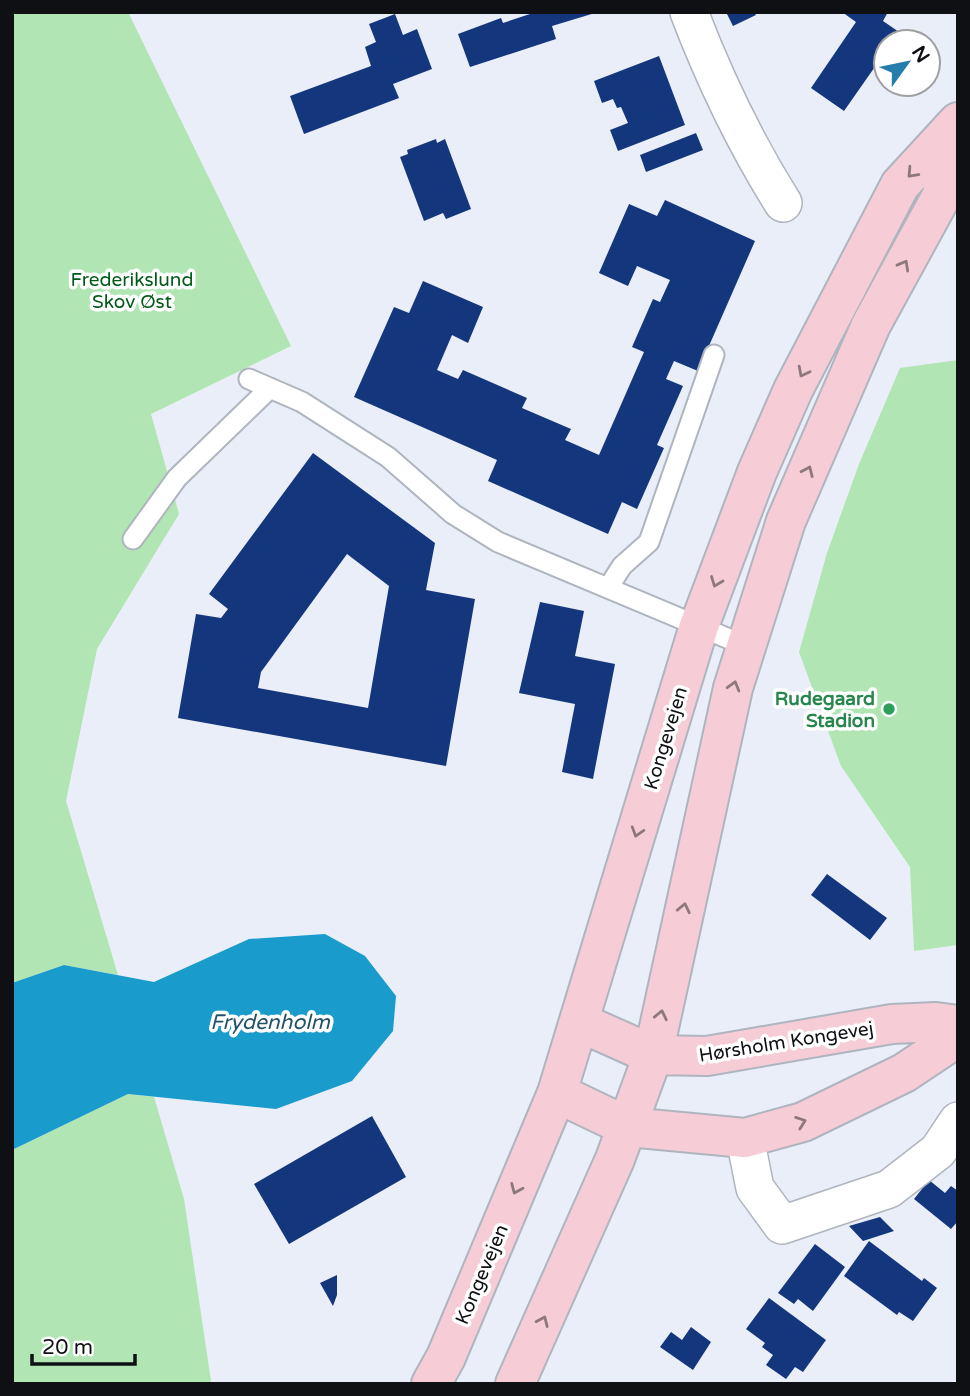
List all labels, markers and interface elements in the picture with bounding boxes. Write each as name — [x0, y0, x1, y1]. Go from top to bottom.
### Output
north arrow — [872, 28, 942, 98]
text: N — [907, 42, 934, 67]
one-way arrow — [907, 165, 920, 178]
one-way arrow — [895, 260, 909, 272]
park label: Frederikslund Skov Øst — [71, 269, 193, 313]
one-way arrow — [798, 365, 811, 377]
one-way arrow — [799, 466, 813, 478]
one-way arrow — [710, 575, 724, 587]
one-way arrow — [726, 680, 740, 692]
street label: Kongevejen — [640, 684, 692, 792]
place label: Rudegaard Stadion — [775, 688, 875, 732]
marker: Rudegaard Stadion — [881, 701, 897, 717]
one-way arrow — [630, 826, 645, 838]
one-way arrow — [676, 902, 690, 914]
one-way arrow — [652, 1009, 667, 1021]
water label: Frydenholm — [210, 1010, 330, 1035]
street label: Hørsholm Kongevej — [697, 1017, 875, 1067]
one-way arrow — [794, 1116, 806, 1130]
one-way arrow — [511, 1183, 525, 1195]
street label: Kongevejen — [451, 1221, 513, 1328]
one-way arrow — [535, 1316, 549, 1329]
scale bar — [32, 1322, 135, 1366]
text: 20 m — [42, 1335, 93, 1360]

